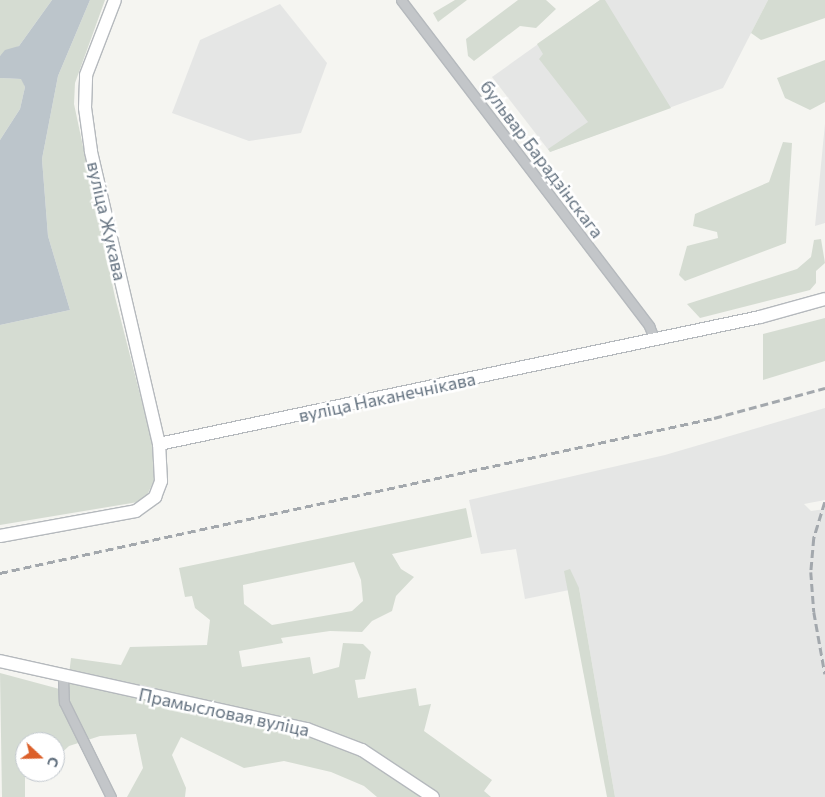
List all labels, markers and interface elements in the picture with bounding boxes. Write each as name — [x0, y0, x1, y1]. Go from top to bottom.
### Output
street label: бульвар Барадзінскага — [476, 76, 608, 242]
street label: вуліца Жукава — [83, 159, 131, 283]
street label: вуліца Наканечнікава — [297, 368, 477, 426]
street label: Прамысловая вуліца — [137, 683, 311, 741]
north arrow — [15, 732, 65, 782]
text: С — [44, 755, 63, 770]

